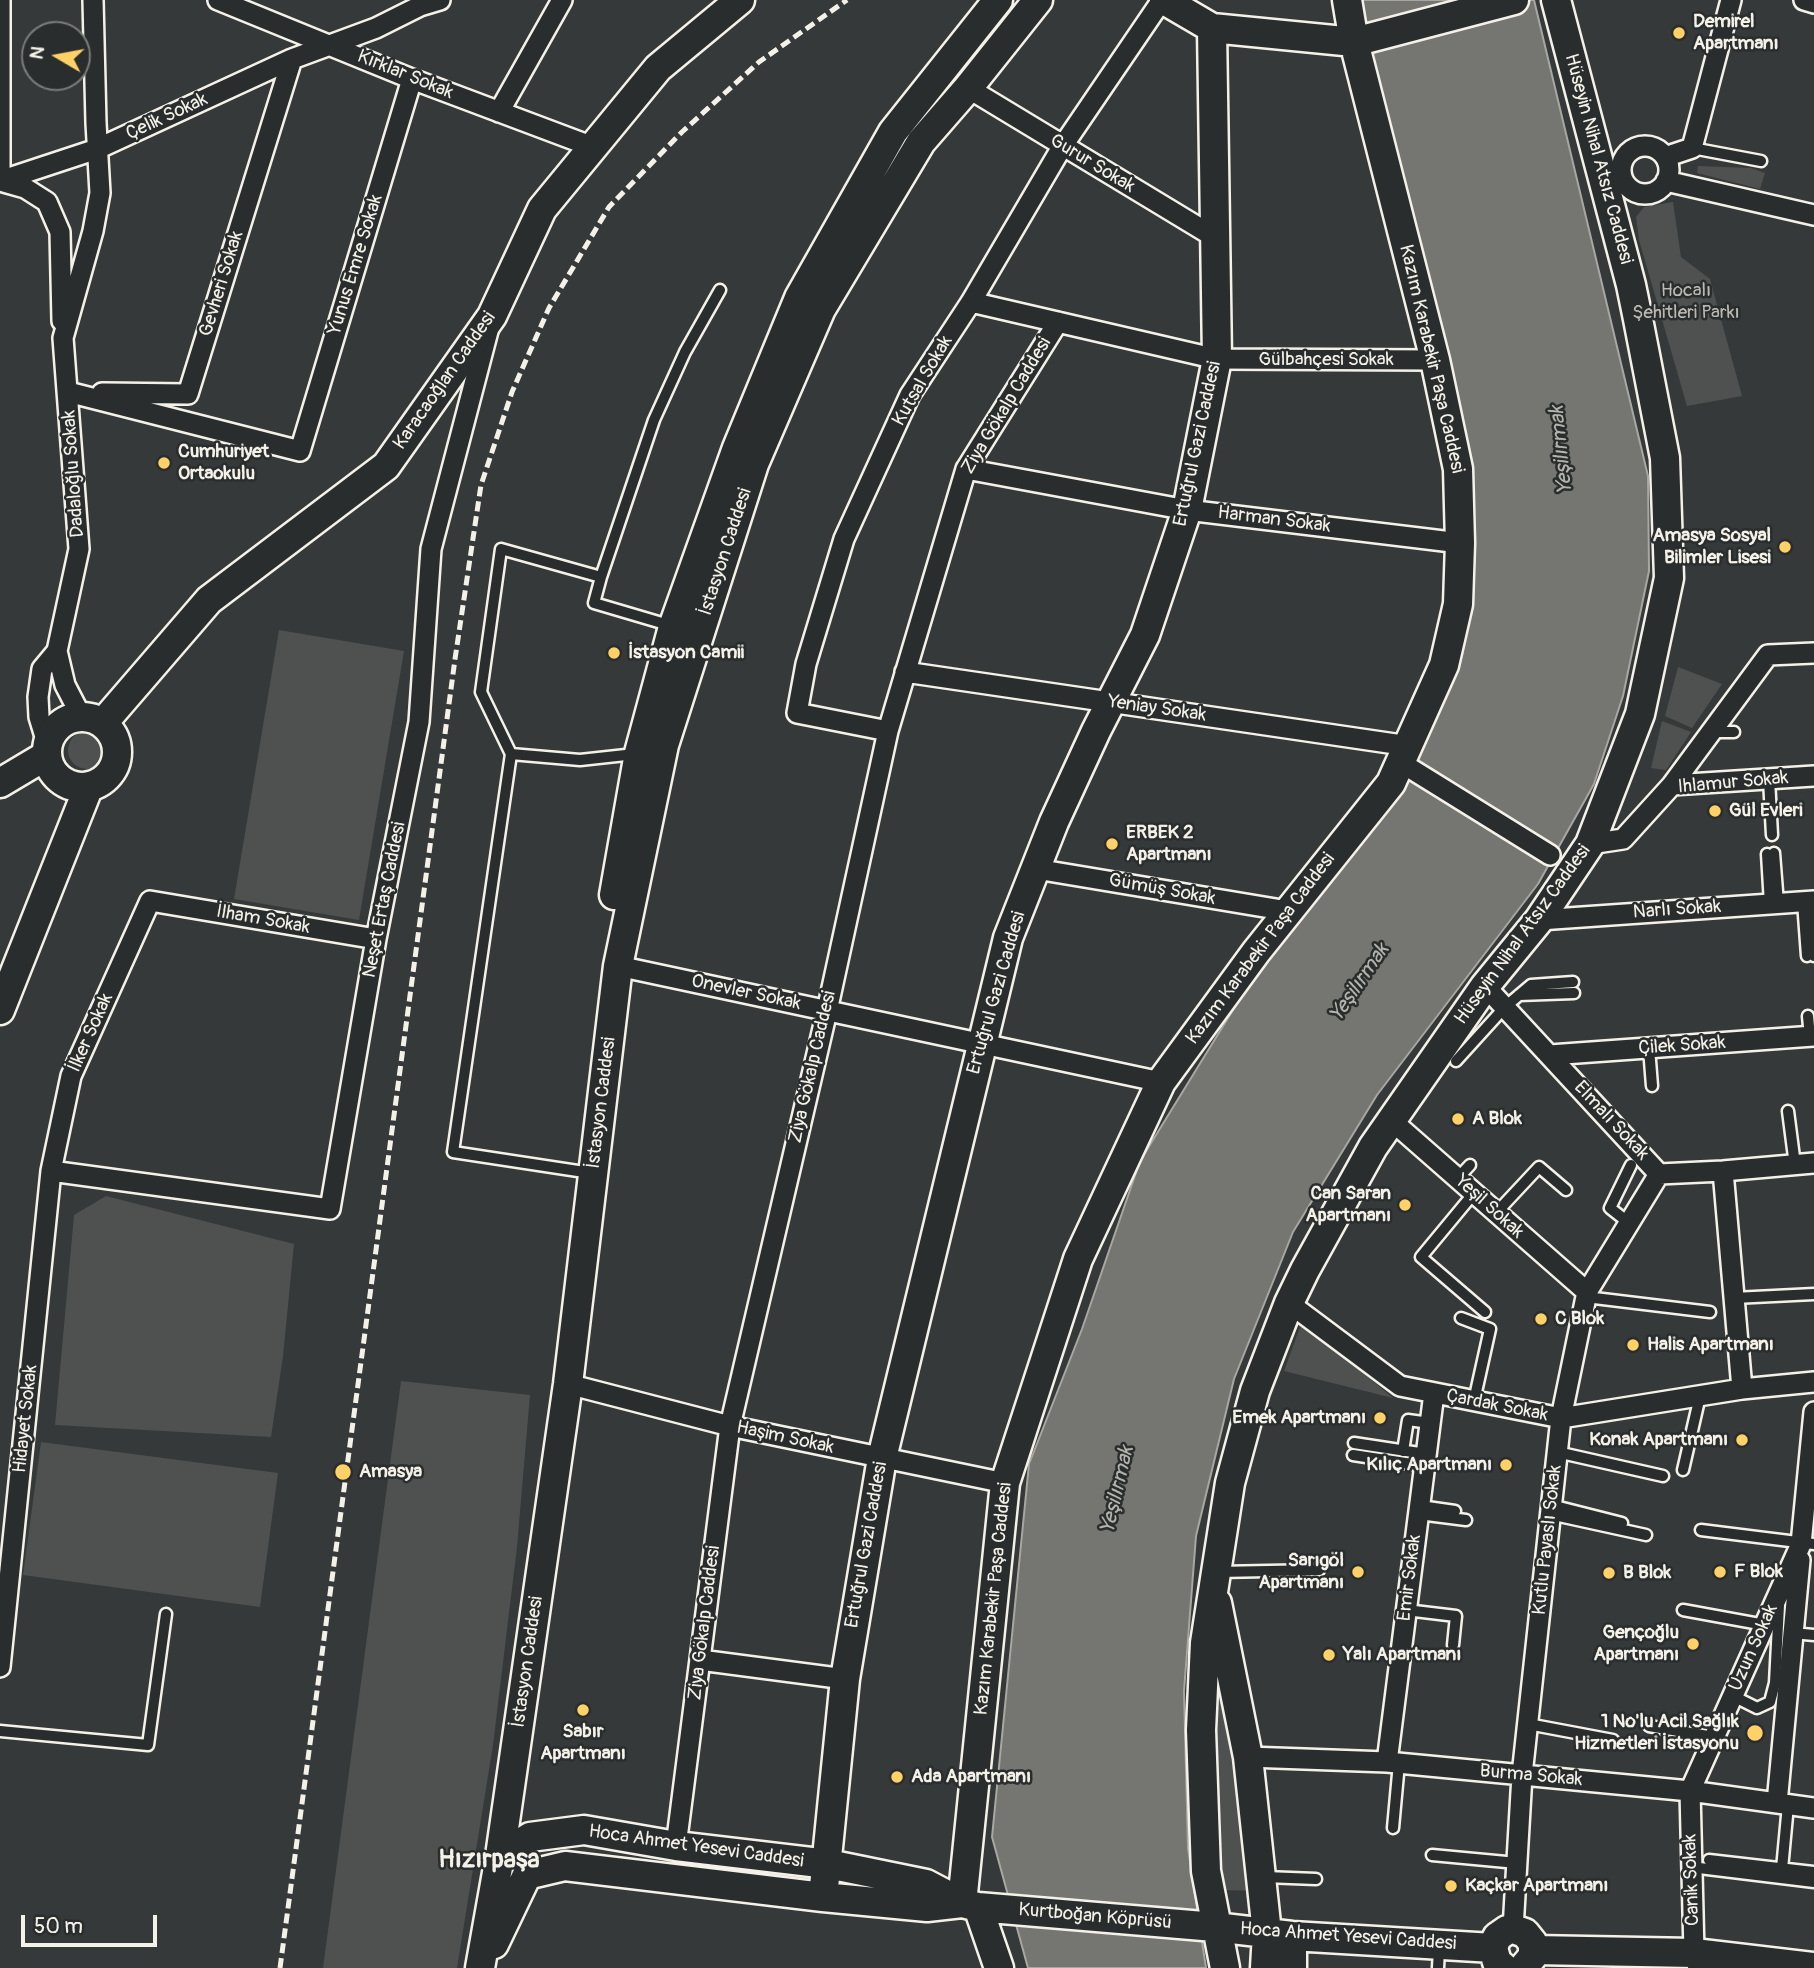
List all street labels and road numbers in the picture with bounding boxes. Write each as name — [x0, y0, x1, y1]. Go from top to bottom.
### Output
street label: Kırklar Sokak — [354, 45, 456, 105]
street label: Hüseyin Nihal Atsız Caddesi — [1559, 51, 1637, 267]
street label: Çelik Sokak — [123, 88, 211, 146]
street label: Gurur Sokak — [1045, 130, 1139, 198]
street label: Yunus Emre Sokak — [324, 192, 388, 338]
street label: Gevheri Sokak — [195, 229, 249, 339]
street label: Kazım Karabekir Paşa Caddesi — [1394, 243, 1468, 475]
street label: Karacaoğlan Caddesi — [389, 308, 501, 454]
street label: Kutsal Sokak — [888, 332, 958, 430]
street label: Ziya Gökalp Caddesi — [957, 334, 1057, 478]
street label: Gülbahçesi Sokak — [1258, 349, 1394, 371]
street label: Ertuğrul Gazi Caddesi — [1169, 359, 1227, 529]
street label: Dadaloğlu Sokak — [58, 410, 90, 538]
street label: İstasyon Caddesi — [695, 486, 757, 618]
street label: Harman Sokak — [1216, 502, 1332, 538]
street label: Yeniay Sokak — [1106, 691, 1208, 727]
street label: Ihlamur Sokak — [1677, 767, 1789, 799]
street label: Neşet Ertaş Caddesi — [359, 820, 411, 980]
street label: Hüseyin Nihal Atsız Caddesi — [1450, 841, 1596, 1029]
street label: Kazım Karabekir Paşa Caddesi — [1182, 849, 1340, 1049]
street label: Gümüş Sokak — [1107, 869, 1217, 911]
street label: Narlı Sokak — [1632, 896, 1722, 924]
street label: İlham Sokak — [214, 901, 312, 939]
street label: Ertuğrul Gazi Caddesi — [963, 909, 1031, 1077]
street label: Onevler Sokak — [689, 970, 803, 1016]
street label: Ziya Gökalp Caddesi — [784, 989, 842, 1145]
street label: İlker Sokak — [63, 990, 119, 1076]
street label: Çilek Sokak — [1638, 1032, 1726, 1060]
street label: İstasyon Caddesi — [583, 1036, 621, 1170]
street label: Elmalı Sokak — [1569, 1077, 1653, 1165]
street label: Yeşil Sokak — [1450, 1170, 1528, 1244]
street label: Hidayet Sokak — [9, 1364, 43, 1474]
street label: Çardak Sokak — [1444, 1385, 1550, 1427]
street label: Haşim Sokak — [734, 1417, 836, 1459]
street label: Ertuğrul Gazi Caddesi — [841, 1460, 893, 1630]
street label: Kutlu Payaslı Sokak — [1529, 1464, 1567, 1616]
street label: Kazım Karabekir Paşa Caddesi — [970, 1482, 1018, 1716]
street label: Emir Sokak — [1393, 1533, 1427, 1623]
street label: Ziya Gökalp Caddesi — [684, 1544, 726, 1702]
street label: İstasyon Caddesi — [507, 1595, 549, 1729]
street label: Uzun Sokak — [1725, 1601, 1783, 1695]
street label: Burma Sokak — [1479, 1760, 1583, 1792]
street label: Hoca Ahmet Yesevi Caddesi — [587, 1821, 805, 1873]
street label: Canik Sokak — [1679, 1834, 1705, 1926]
street label: Kurtboğan Köprüsü — [1017, 1899, 1173, 1935]
street label: Hoca Ahmet Yesevi Caddesi — [1239, 1918, 1457, 1956]

